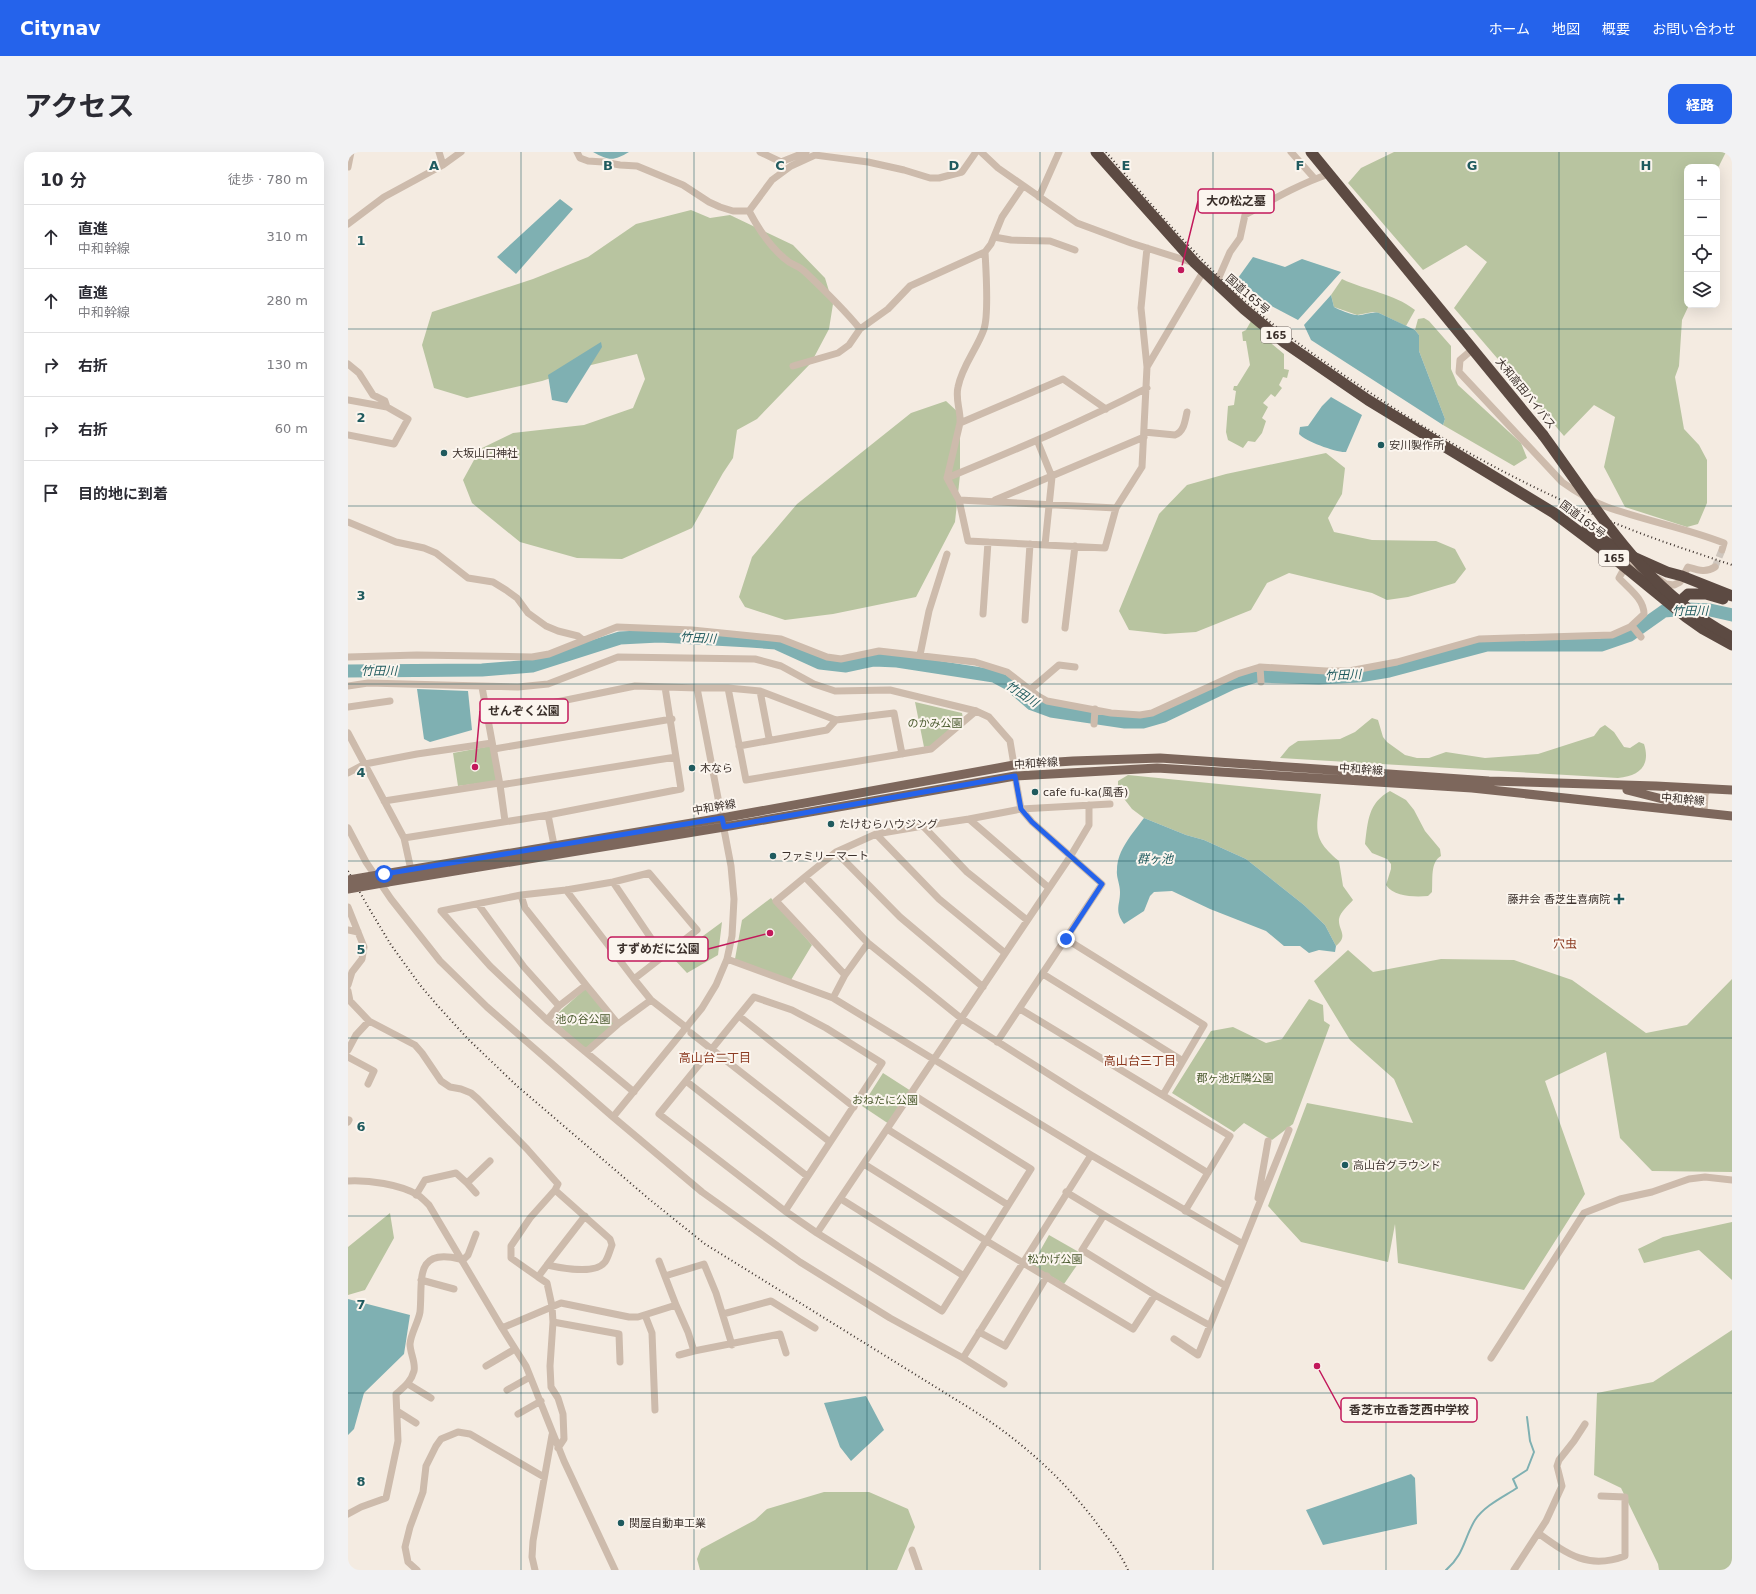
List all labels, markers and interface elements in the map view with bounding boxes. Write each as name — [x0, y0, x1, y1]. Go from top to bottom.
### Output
text: Citynav — [20, 17, 101, 39]
text: ホーム — [1488, 21, 1530, 37]
text: 地図 — [1552, 21, 1580, 37]
text: 概要 — [1602, 21, 1630, 37]
text: お問い合わせ — [1652, 21, 1736, 37]
button: 経路 — [1668, 84, 1732, 124]
text: アクセス — [24, 90, 135, 123]
text: A — [429, 158, 439, 173]
text: B — [603, 158, 613, 173]
text: C — [775, 158, 785, 173]
text: D — [949, 158, 960, 173]
text: E — [1122, 158, 1130, 173]
text: F — [1296, 158, 1304, 173]
text: G — [1467, 158, 1477, 173]
text: H — [1641, 158, 1651, 173]
map controls — [1684, 164, 1720, 308]
button: + — [1684, 164, 1720, 200]
text: 10 分 — [40, 170, 87, 190]
text: 徒歩 · 780 m — [228, 172, 308, 187]
callout: 大の松之墓 — [1198, 189, 1274, 213]
text: 大の松之墓 — [1206, 194, 1266, 208]
button: − — [1684, 200, 1720, 236]
text: 直進 — [78, 220, 108, 238]
icon: ahead — [40, 226, 62, 248]
text: 310 m — [266, 229, 308, 244]
text: 1 — [356, 233, 366, 248]
button: locate — [1684, 236, 1720, 272]
text: 中和幹線 — [78, 241, 130, 256]
street label: 国道165号 — [1223, 272, 1272, 317]
button: layers — [1684, 272, 1720, 308]
text: 直進 — [78, 284, 108, 302]
icon: ahead — [40, 290, 62, 312]
text: 280 m — [266, 293, 308, 308]
text: 中和幹線 — [78, 305, 130, 320]
road number: 165 — [1261, 327, 1291, 343]
icon: right — [40, 354, 62, 376]
street label: 大和高田バイパス — [1493, 355, 1558, 432]
text: 右折 — [78, 357, 108, 375]
text: 130 m — [266, 357, 308, 372]
text: 2 — [356, 410, 366, 425]
icon: right — [40, 418, 62, 440]
text: 右折 — [78, 421, 108, 439]
text: 60 m — [275, 421, 308, 436]
place label: 安川製作所 — [1389, 439, 1445, 452]
marker: 安川製作所 — [1376, 440, 1386, 450]
place label: 大坂山口神社 — [452, 447, 518, 460]
marker: 大坂山口神社 — [439, 448, 449, 458]
icon: arrive — [40, 482, 62, 504]
text: 目的地に到着 — [78, 485, 168, 503]
street label: 国道165号 — [1557, 498, 1608, 541]
road number: 165 — [1599, 550, 1629, 566]
text: 3 — [356, 588, 366, 603]
water label: 竹田川 — [1672, 604, 1710, 618]
water label: 竹田川 — [680, 630, 718, 646]
water label: 竹田川 — [361, 664, 399, 678]
water label: 竹田川 — [1325, 667, 1363, 683]
water label: 竹田川 — [1003, 678, 1042, 711]
callout: せんぞく公園 — [480, 699, 568, 723]
text: せんぞく公園 — [488, 704, 560, 718]
park label: のかみ公園 — [908, 717, 963, 730]
street label: 中和幹線 — [1014, 755, 1058, 772]
street label: 中和幹線 — [1339, 761, 1383, 778]
place label: 木なら — [700, 762, 733, 775]
marker: 木なら — [687, 763, 697, 773]
text: 4 — [356, 765, 366, 780]
place label: cafe fu-ka(風香) — [1043, 786, 1128, 799]
marker: cafe fu-ka(風香) — [1030, 787, 1040, 797]
street label: 中和幹線 — [1660, 791, 1705, 808]
street label: 中和幹線 — [691, 797, 737, 818]
place label: たけむらハウジング — [839, 818, 938, 831]
marker: たけむらハウジング — [826, 819, 836, 829]
place label: ファミリーマート — [781, 850, 869, 863]
marker: ファミリーマート — [768, 851, 778, 861]
water label: 群ヶ池 — [1137, 852, 1174, 866]
route start — [375, 865, 393, 883]
place label: 藤井会 香芝生喜病院 — [1508, 893, 1610, 906]
marker: 藤井会 香芝生喜病院 — [1613, 893, 1625, 905]
route end — [1057, 930, 1075, 948]
callout: すずめだに公園 — [608, 937, 708, 961]
district label: 穴虫 — [1553, 937, 1577, 951]
text: 5 — [356, 942, 366, 957]
text: すずめだに公園 — [616, 942, 700, 956]
park label: 池の谷公園 — [556, 1013, 611, 1026]
district label: 高山台二丁目 — [679, 1051, 751, 1065]
district label: 高山台三丁目 — [1104, 1054, 1176, 1068]
park label: 郡ヶ池近隣公園 — [1197, 1072, 1274, 1085]
park label: おねたに公園 — [852, 1094, 918, 1107]
text: 6 — [356, 1119, 366, 1134]
place label: 高山台グラウンド — [1353, 1159, 1441, 1172]
marker: 高山台グラウンド — [1340, 1160, 1350, 1170]
park label: 松かげ公園 — [1028, 1253, 1083, 1266]
text: 7 — [356, 1297, 366, 1312]
callout: 香芝市立香芝西中学校 — [1341, 1398, 1477, 1422]
text: 香芝市立香芝西中学校 — [1349, 1403, 1469, 1417]
text: 8 — [356, 1474, 366, 1489]
place label: 関屋自動車工業 — [629, 1517, 706, 1530]
marker: 関屋自動車工業 — [616, 1518, 626, 1528]

